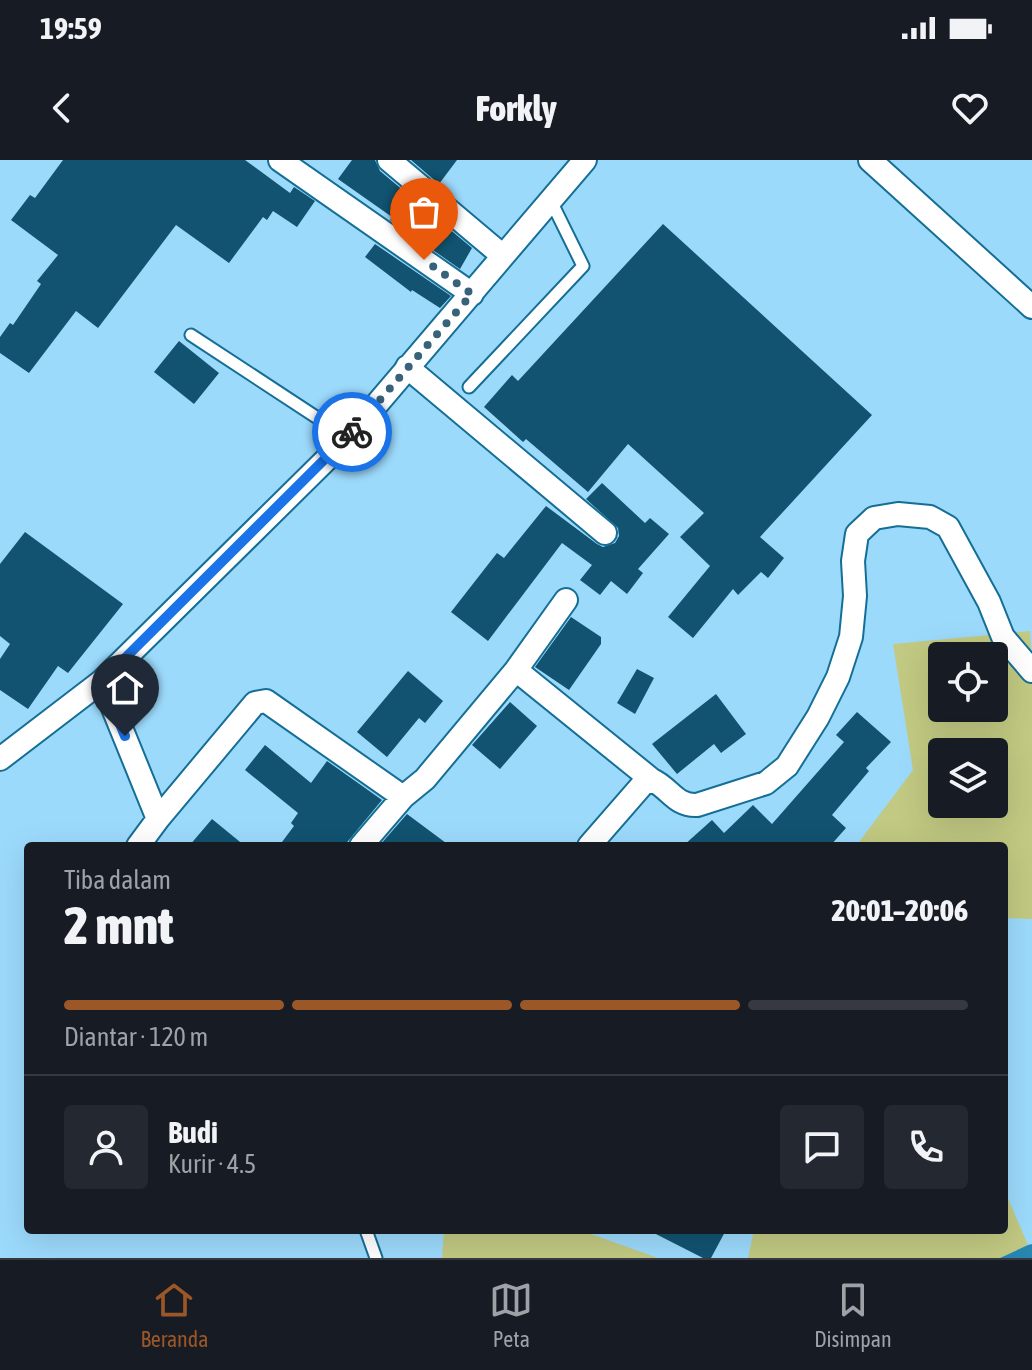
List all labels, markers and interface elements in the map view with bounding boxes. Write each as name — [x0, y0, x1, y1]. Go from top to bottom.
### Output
text: 19:59 — [40, 11, 102, 45]
icon: back — [40, 86, 84, 130]
icon: heart — [948, 86, 992, 130]
text: Forkly — [475, 87, 557, 129]
pin — [390, 178, 458, 260]
icon: bag — [402, 190, 446, 234]
courier — [312, 392, 392, 472]
icon: bike — [330, 410, 374, 454]
map controls — [928, 642, 1008, 818]
button: locate — [928, 642, 1008, 722]
pin — [91, 654, 159, 736]
icon: home — [103, 666, 147, 710]
button: layers — [928, 738, 1008, 818]
text: Tiba dalam — [64, 865, 171, 895]
text: 20:01–20:06 — [832, 893, 968, 927]
text: 2 mnt — [64, 895, 173, 955]
text: Diantar · 120 m — [64, 1022, 208, 1052]
button: person — [64, 1105, 148, 1189]
button: chat — [780, 1105, 864, 1189]
button: phone — [884, 1105, 968, 1189]
text: Budi — [168, 1115, 218, 1149]
text: Kurir · 4.5 — [168, 1149, 256, 1179]
tab: Beranda — [140, 1278, 208, 1352]
tab: Peta — [489, 1278, 533, 1352]
tab: Disimpan — [814, 1278, 892, 1352]

